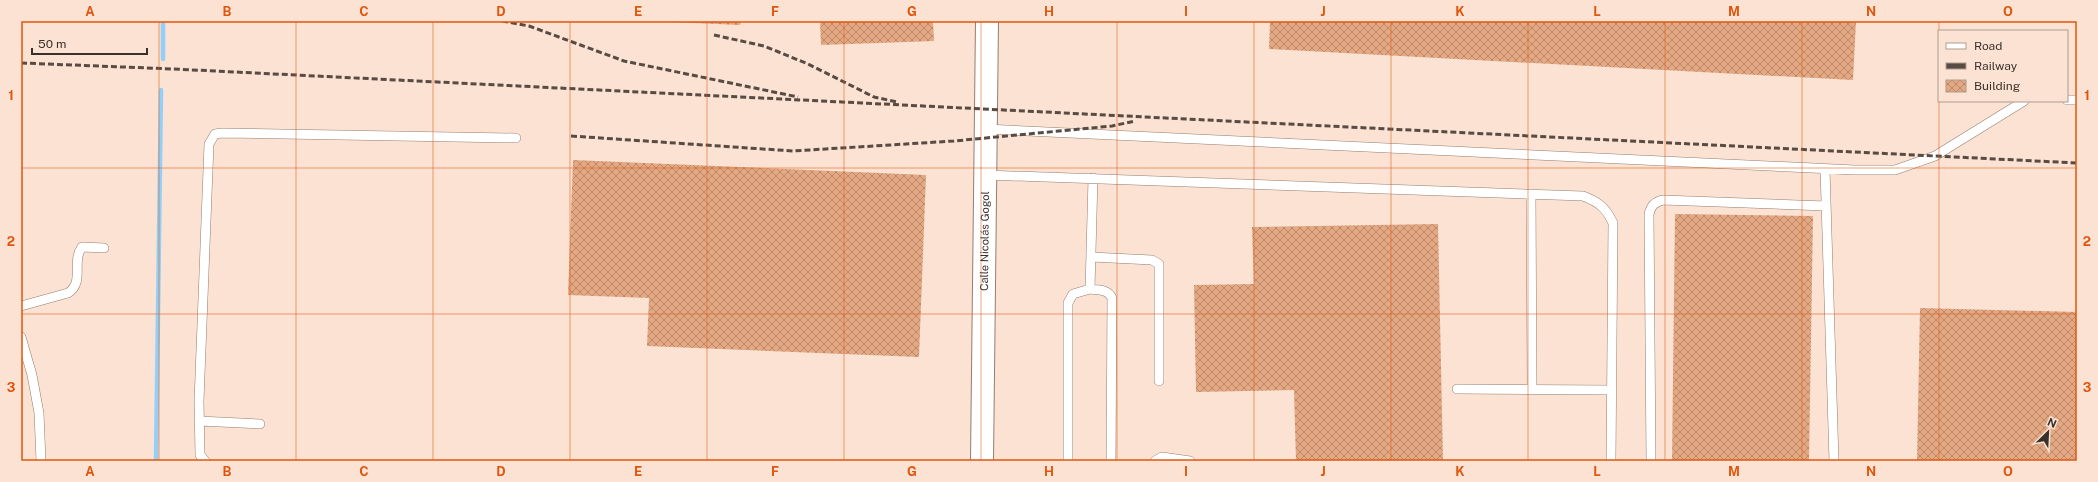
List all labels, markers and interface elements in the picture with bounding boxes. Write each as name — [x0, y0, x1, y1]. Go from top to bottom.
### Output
text: A — [85, 4, 95, 19]
text: B — [223, 4, 232, 19]
text: C — [359, 4, 369, 19]
text: D — [496, 4, 506, 19]
text: E — [634, 4, 642, 19]
text: F — [771, 4, 779, 19]
text: G — [907, 4, 917, 19]
text: H — [1044, 4, 1054, 19]
text: I — [1184, 4, 1188, 19]
text: J — [1320, 4, 1326, 19]
text: K — [1455, 4, 1465, 19]
text: L — [1593, 4, 1601, 19]
text: M — [1728, 4, 1740, 19]
text: N — [1866, 4, 1876, 19]
text: O — [2003, 4, 2013, 19]
scale bar — [32, 30, 147, 56]
legend — [1938, 30, 2068, 102]
text: 50 m — [38, 37, 66, 51]
text: Road — [1974, 39, 2002, 53]
text: Railway — [1974, 59, 2018, 73]
text: Building — [1974, 79, 2020, 93]
text: 1 — [8, 88, 14, 103]
text: 1 — [2084, 88, 2090, 103]
street label: Calle Nicolás Gogol — [978, 191, 991, 291]
text: 2 — [7, 234, 15, 249]
text: 2 — [2083, 234, 2091, 249]
text: 3 — [7, 380, 16, 395]
text: 3 — [2083, 380, 2092, 395]
north arrow — [2028, 412, 2068, 452]
text: N — [2046, 416, 2058, 430]
text: A — [85, 464, 95, 479]
text: B — [223, 464, 232, 479]
text: C — [359, 464, 369, 479]
text: D — [496, 464, 506, 479]
text: E — [634, 464, 642, 479]
text: F — [771, 464, 779, 479]
text: G — [907, 464, 917, 479]
text: H — [1044, 464, 1054, 479]
text: I — [1184, 464, 1188, 479]
text: J — [1320, 464, 1326, 479]
text: K — [1455, 464, 1465, 479]
text: L — [1593, 464, 1601, 479]
text: M — [1728, 464, 1740, 479]
text: N — [1866, 464, 1876, 479]
text: O — [2003, 464, 2013, 479]

